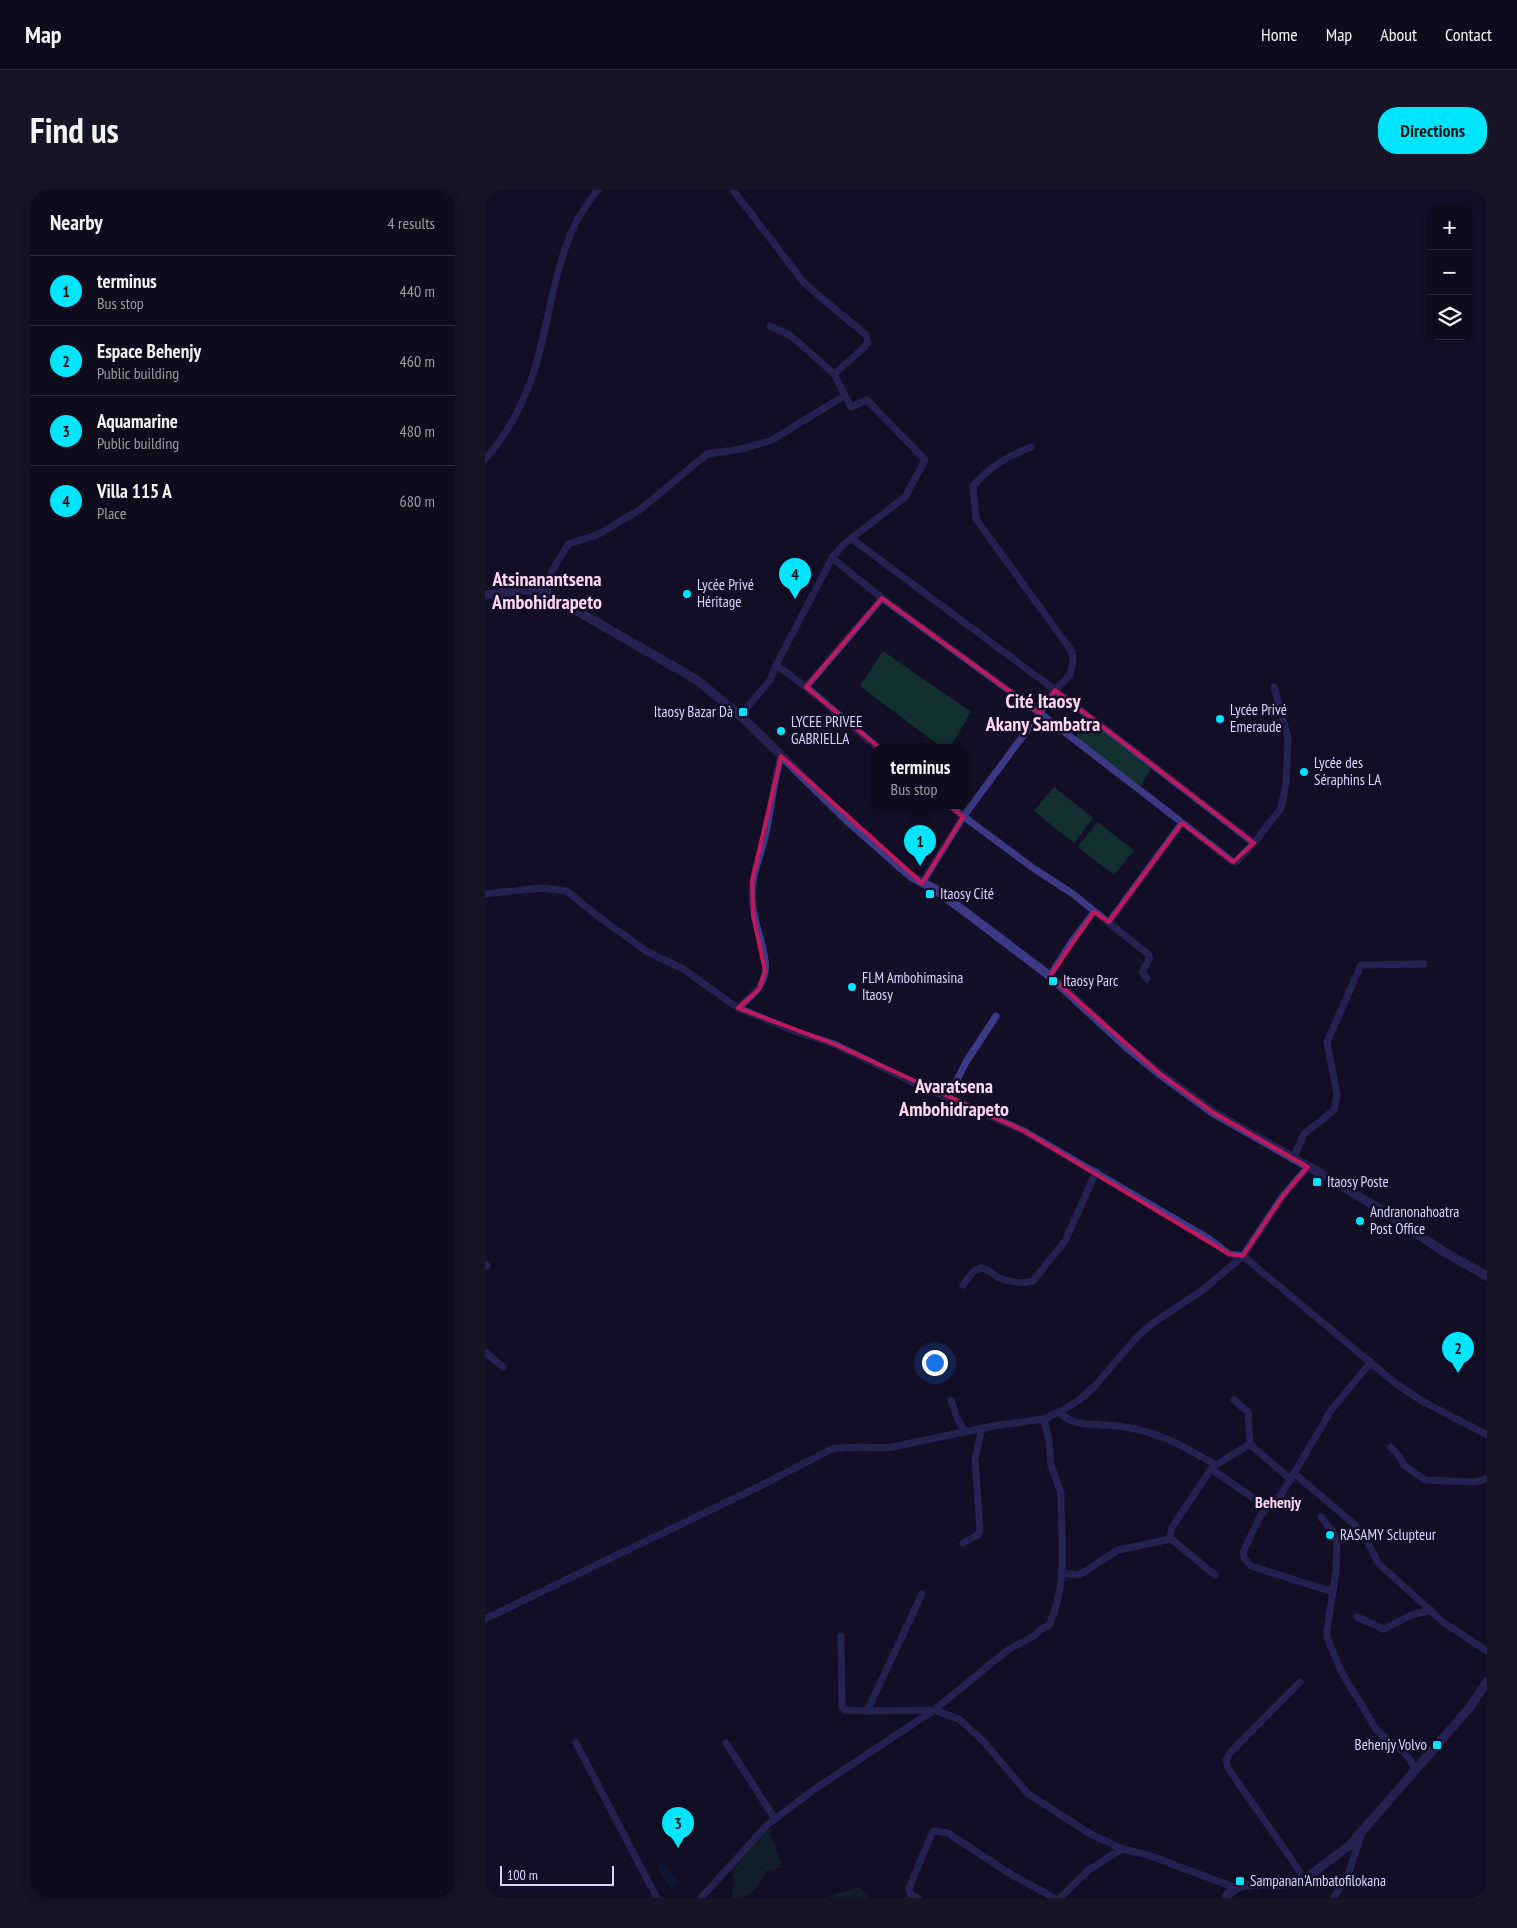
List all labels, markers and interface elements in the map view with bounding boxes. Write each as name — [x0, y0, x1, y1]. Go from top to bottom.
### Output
text: Map — [25, 19, 62, 50]
text: Home — [1261, 23, 1298, 46]
text: Map — [1326, 23, 1352, 46]
text: About — [1380, 23, 1417, 46]
text: Contact — [1445, 23, 1492, 46]
text: Find us — [30, 107, 119, 153]
button: Directions — [1378, 107, 1487, 154]
map controls — [1427, 205, 1472, 340]
button: + — [1427, 205, 1472, 250]
text: Nearby — [50, 209, 103, 236]
text: 4 results — [388, 213, 435, 233]
button: − — [1427, 250, 1472, 295]
text: terminus — [97, 269, 157, 293]
text: 1 — [62, 281, 70, 301]
text: 440 m — [400, 281, 435, 301]
text: Bus stop — [97, 293, 144, 313]
button: layers — [1427, 295, 1472, 340]
text: Espace Behenjy — [97, 339, 201, 363]
text: 2 — [62, 351, 70, 371]
text: 460 m — [400, 351, 435, 371]
text: Public building — [97, 363, 179, 383]
text: Aquamarine — [97, 409, 178, 433]
text: 3 — [62, 421, 70, 441]
text: 480 m — [400, 421, 435, 441]
text: Public building — [97, 433, 179, 453]
text: Villa 115 A — [97, 479, 172, 503]
text: 4 — [62, 491, 70, 511]
text: 680 m — [400, 491, 435, 511]
text: Place — [97, 503, 126, 523]
pin: 4 — [779, 558, 811, 599]
district label: Atsinanantsena Ambohidrapeto — [491, 566, 602, 615]
place label: Lycée Privé Héritage — [697, 575, 754, 611]
marker: Lycée Privé Héritage — [681, 588, 693, 600]
district label: Cité Itaosy Akany Sambatra — [985, 688, 1100, 737]
place label: Lycée Privé Emeraude — [1230, 700, 1287, 736]
place label: Itaosy Bazar Dà — [654, 702, 733, 721]
marker: Itaosy Bazar Dà — [737, 706, 749, 718]
place label: LYCEE PRIVEE GABRIELLA — [791, 712, 862, 748]
marker: Lycée Privé Emeraude — [1214, 713, 1226, 725]
marker: LYCEE PRIVEE GABRIELLA — [775, 725, 787, 737]
popup — [873, 744, 968, 809]
place label: Lycée des Séraphins LA — [1314, 753, 1382, 789]
text: terminus — [891, 755, 950, 779]
marker: Lycée des Séraphins LA — [1298, 766, 1310, 778]
text: Bus stop — [891, 779, 937, 799]
pin: 1 — [904, 825, 936, 866]
place label: Itaosy Cité — [940, 884, 994, 903]
marker: Itaosy Cité — [924, 888, 936, 900]
place label: FLM Ambohimasina Itaosy — [862, 968, 963, 1004]
place label: Itaosy Parc — [1063, 971, 1119, 990]
marker: Itaosy Parc — [1047, 975, 1059, 987]
marker: FLM Ambohimasina Itaosy — [846, 981, 858, 993]
district label: Avaratsena Ambohidrapeto — [898, 1073, 1009, 1122]
place label: Itaosy Poste — [1327, 1172, 1389, 1191]
marker: Itaosy Poste — [1311, 1176, 1323, 1188]
place label: Andranonahoatra Post Office — [1370, 1202, 1459, 1238]
marker: Andranonahoatra Post Office — [1354, 1215, 1366, 1227]
pin: 2 — [1442, 1332, 1474, 1373]
your location — [922, 1350, 948, 1376]
district label: Behenjy — [1255, 1492, 1302, 1512]
place label: RASAMY Sclupteur — [1340, 1525, 1437, 1544]
marker: RASAMY Sclupteur — [1324, 1529, 1336, 1541]
place label: Behenjy Volvo — [1355, 1735, 1427, 1754]
marker: Behenjy Volvo — [1431, 1739, 1443, 1751]
pin: 3 — [662, 1807, 694, 1848]
scale bar — [500, 1863, 614, 1886]
text: 100 m — [507, 1866, 538, 1884]
place label: Sampanan'Ambatofilokana — [1250, 1871, 1386, 1890]
marker: Sampanan'Ambatofilokana — [1234, 1875, 1246, 1887]

